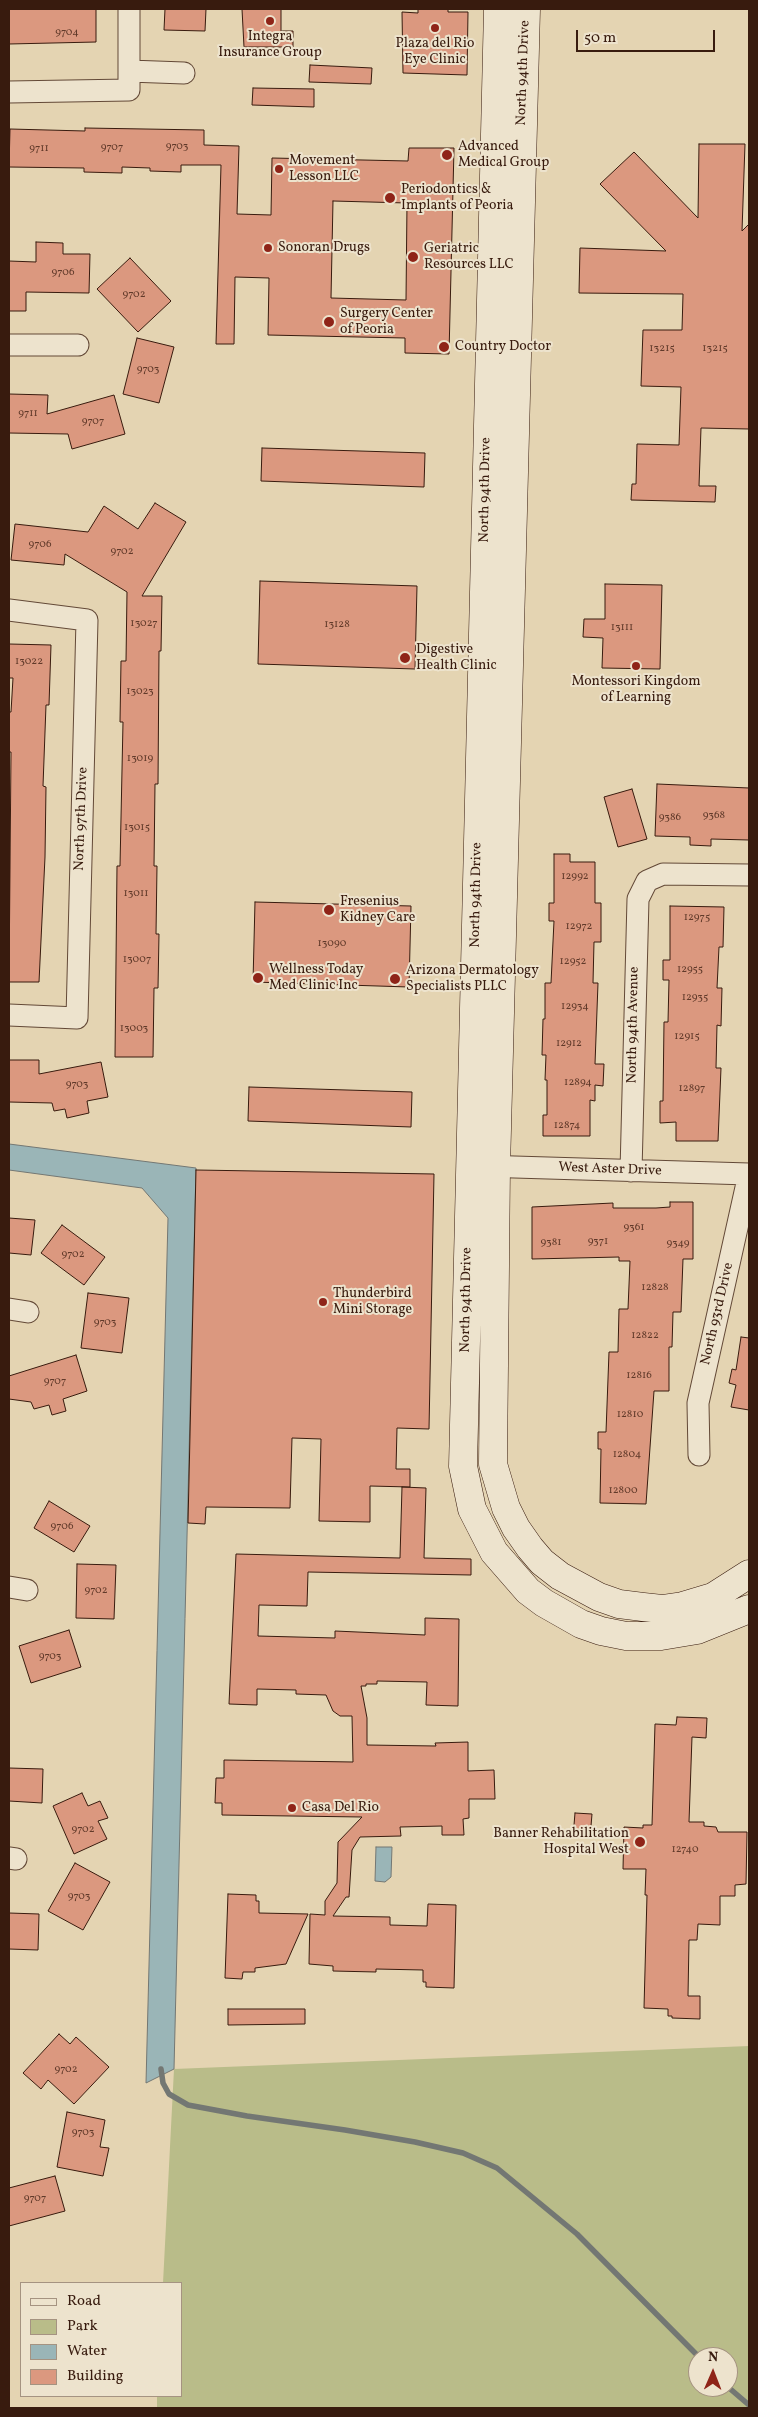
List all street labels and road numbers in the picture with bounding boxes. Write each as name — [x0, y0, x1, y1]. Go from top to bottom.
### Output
street label: North 94th Drive — [514, 20, 534, 126]
street label: North 94th Drive — [477, 437, 495, 543]
street label: North 97th Drive — [72, 767, 92, 871]
street label: North 94th Drive — [468, 842, 486, 948]
street label: North 94th Avenue — [625, 966, 643, 1084]
street label: West Aster Drive — [558, 1160, 662, 1180]
street label: North 94th Drive — [458, 1247, 476, 1353]
street label: North 93rd Drive — [698, 1261, 738, 1367]

